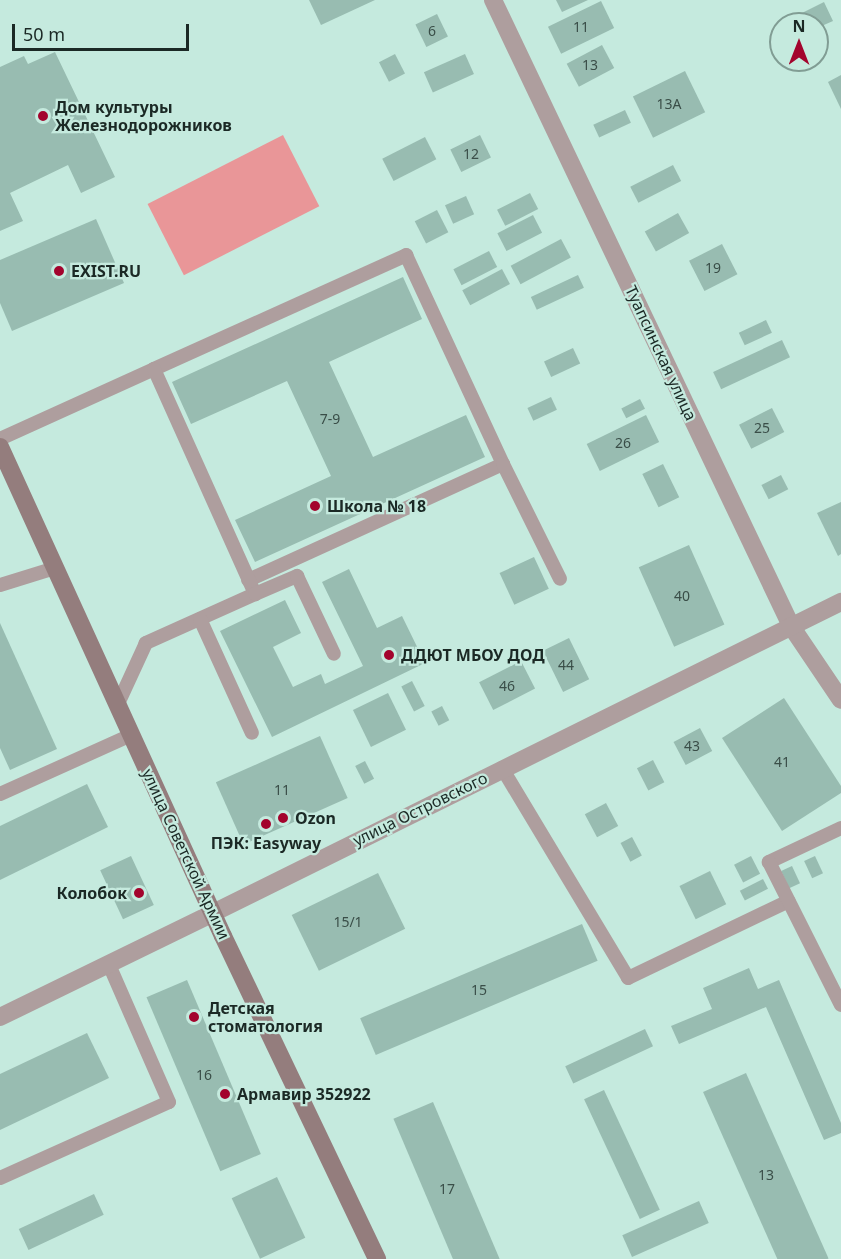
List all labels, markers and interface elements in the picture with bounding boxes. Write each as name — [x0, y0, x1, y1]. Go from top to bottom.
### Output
scale bar — [15, 12, 192, 50]
north arrow — [769, 12, 829, 72]
text: N — [792, 15, 806, 37]
house number: 11 — [573, 19, 589, 35]
text: 50 m — [23, 22, 65, 46]
house number: 6 — [428, 23, 436, 39]
house number: 13 — [582, 57, 598, 73]
house number: 13А — [657, 96, 681, 112]
place label: Дом культуры Железнодорожников — [55, 97, 232, 135]
marker: Дом культуры Железнодорожников — [36, 109, 50, 123]
house number: 12 — [463, 146, 479, 162]
house number: 19 — [705, 260, 721, 276]
place label: EXIST.RU — [71, 261, 141, 281]
marker: EXIST.RU — [52, 264, 66, 278]
street label: Туапсинская улица — [621, 283, 701, 423]
house number: 7-9 — [320, 411, 340, 427]
house number: 25 — [754, 420, 770, 436]
house number: 26 — [615, 435, 631, 451]
place label: Школа № 18 — [327, 496, 426, 516]
marker: Школа № 18 — [308, 499, 322, 513]
house number: 40 — [674, 588, 690, 604]
place label: ДДЮТ МБОУ ДОД — [401, 645, 545, 665]
marker: ДДЮТ МБОУ ДОД — [382, 648, 396, 662]
house number: 44 — [558, 657, 574, 673]
house number: 46 — [499, 678, 515, 694]
house number: 43 — [684, 738, 700, 754]
house number: 41 — [774, 754, 790, 770]
street label: улица Советской Армии — [138, 766, 234, 942]
street label: улица Островского — [350, 768, 490, 850]
house number: 11 — [274, 782, 290, 798]
place label: Ozon — [295, 808, 336, 828]
marker: Ozon — [276, 811, 290, 825]
marker: ПЭК: Easyway — [259, 817, 273, 831]
place label: ПЭК: Easyway — [211, 833, 321, 853]
place label: Колобок — [57, 883, 127, 903]
marker: Колобок — [132, 886, 146, 900]
house number: 15/1 — [333, 914, 363, 930]
house number: 15 — [471, 982, 487, 998]
place label: Детская стоматология — [208, 998, 323, 1036]
marker: Детская стоматология — [185, 1008, 203, 1026]
house number: 16 — [196, 1067, 212, 1083]
place label: Армавир 352922 — [237, 1084, 371, 1104]
marker: Армавир 352922 — [218, 1087, 232, 1101]
house number: 13 — [758, 1167, 774, 1183]
house number: 17 — [439, 1181, 455, 1197]

